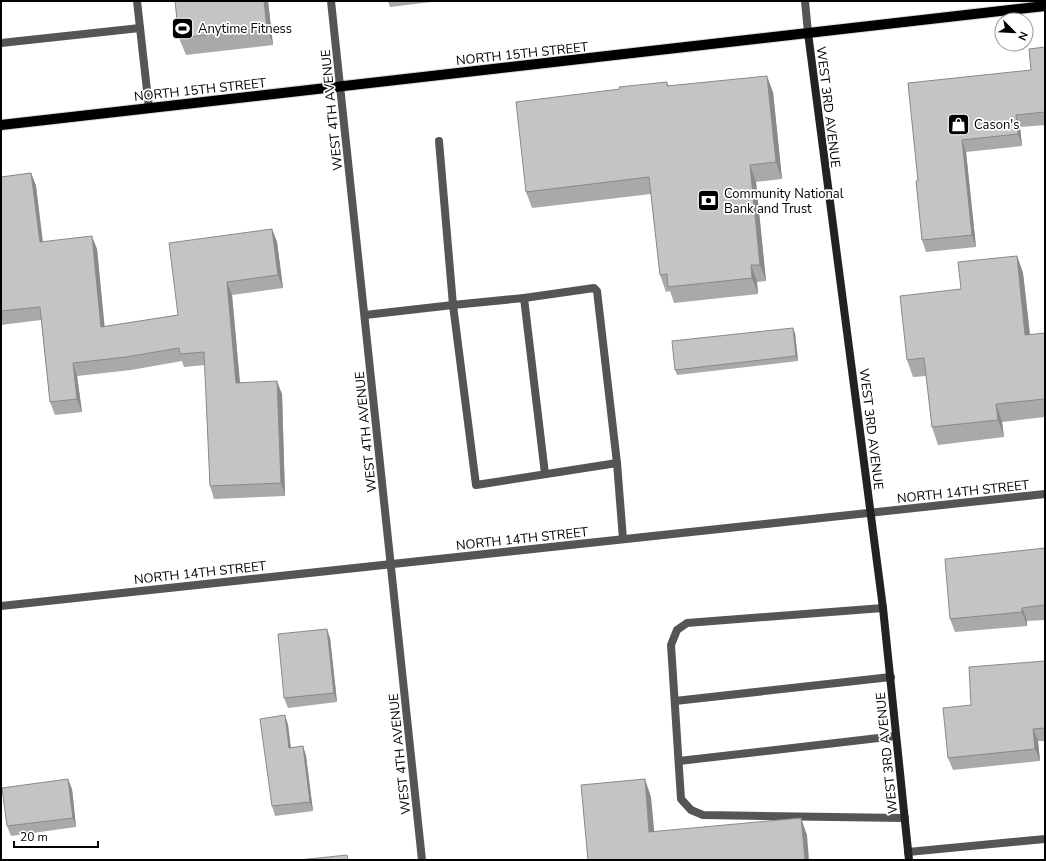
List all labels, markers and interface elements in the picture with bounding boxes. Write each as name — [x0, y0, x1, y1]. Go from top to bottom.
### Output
north arrow — [994, 12, 1034, 52]
sports icon: Anytime Fitness — [170, 15, 196, 41]
place label: Anytime Fitness — [198, 20, 292, 38]
text: N — [1014, 29, 1031, 43]
street label: NORTH 15TH STREET — [455, 38, 589, 70]
street label: WEST 3RD AVENUE — [812, 45, 844, 169]
street label: WEST 4TH AVENUE — [317, 49, 347, 171]
street label: NORTH 15TH STREET — [133, 74, 267, 106]
shop icon: Cason's — [945, 111, 971, 137]
place label: Cason's — [974, 116, 1019, 134]
place label: Community National Bank and Trust — [724, 185, 844, 218]
bank icon: Community National Bank and Trust — [695, 187, 721, 213]
street label: WEST 3RD AVENUE — [855, 367, 887, 491]
street label: WEST 4TH AVENUE — [351, 371, 381, 493]
street label: NORTH 14TH STREET — [896, 476, 1030, 508]
street label: NORTH 14TH STREET — [455, 523, 589, 555]
street label: NORTH 14TH STREET — [133, 557, 267, 589]
street label: WEST 3RD AVENUE — [872, 691, 902, 815]
street label: WEST 4TH AVENUE — [385, 693, 415, 815]
scale bar — [14, 823, 98, 849]
text: 20 m — [20, 829, 48, 845]

